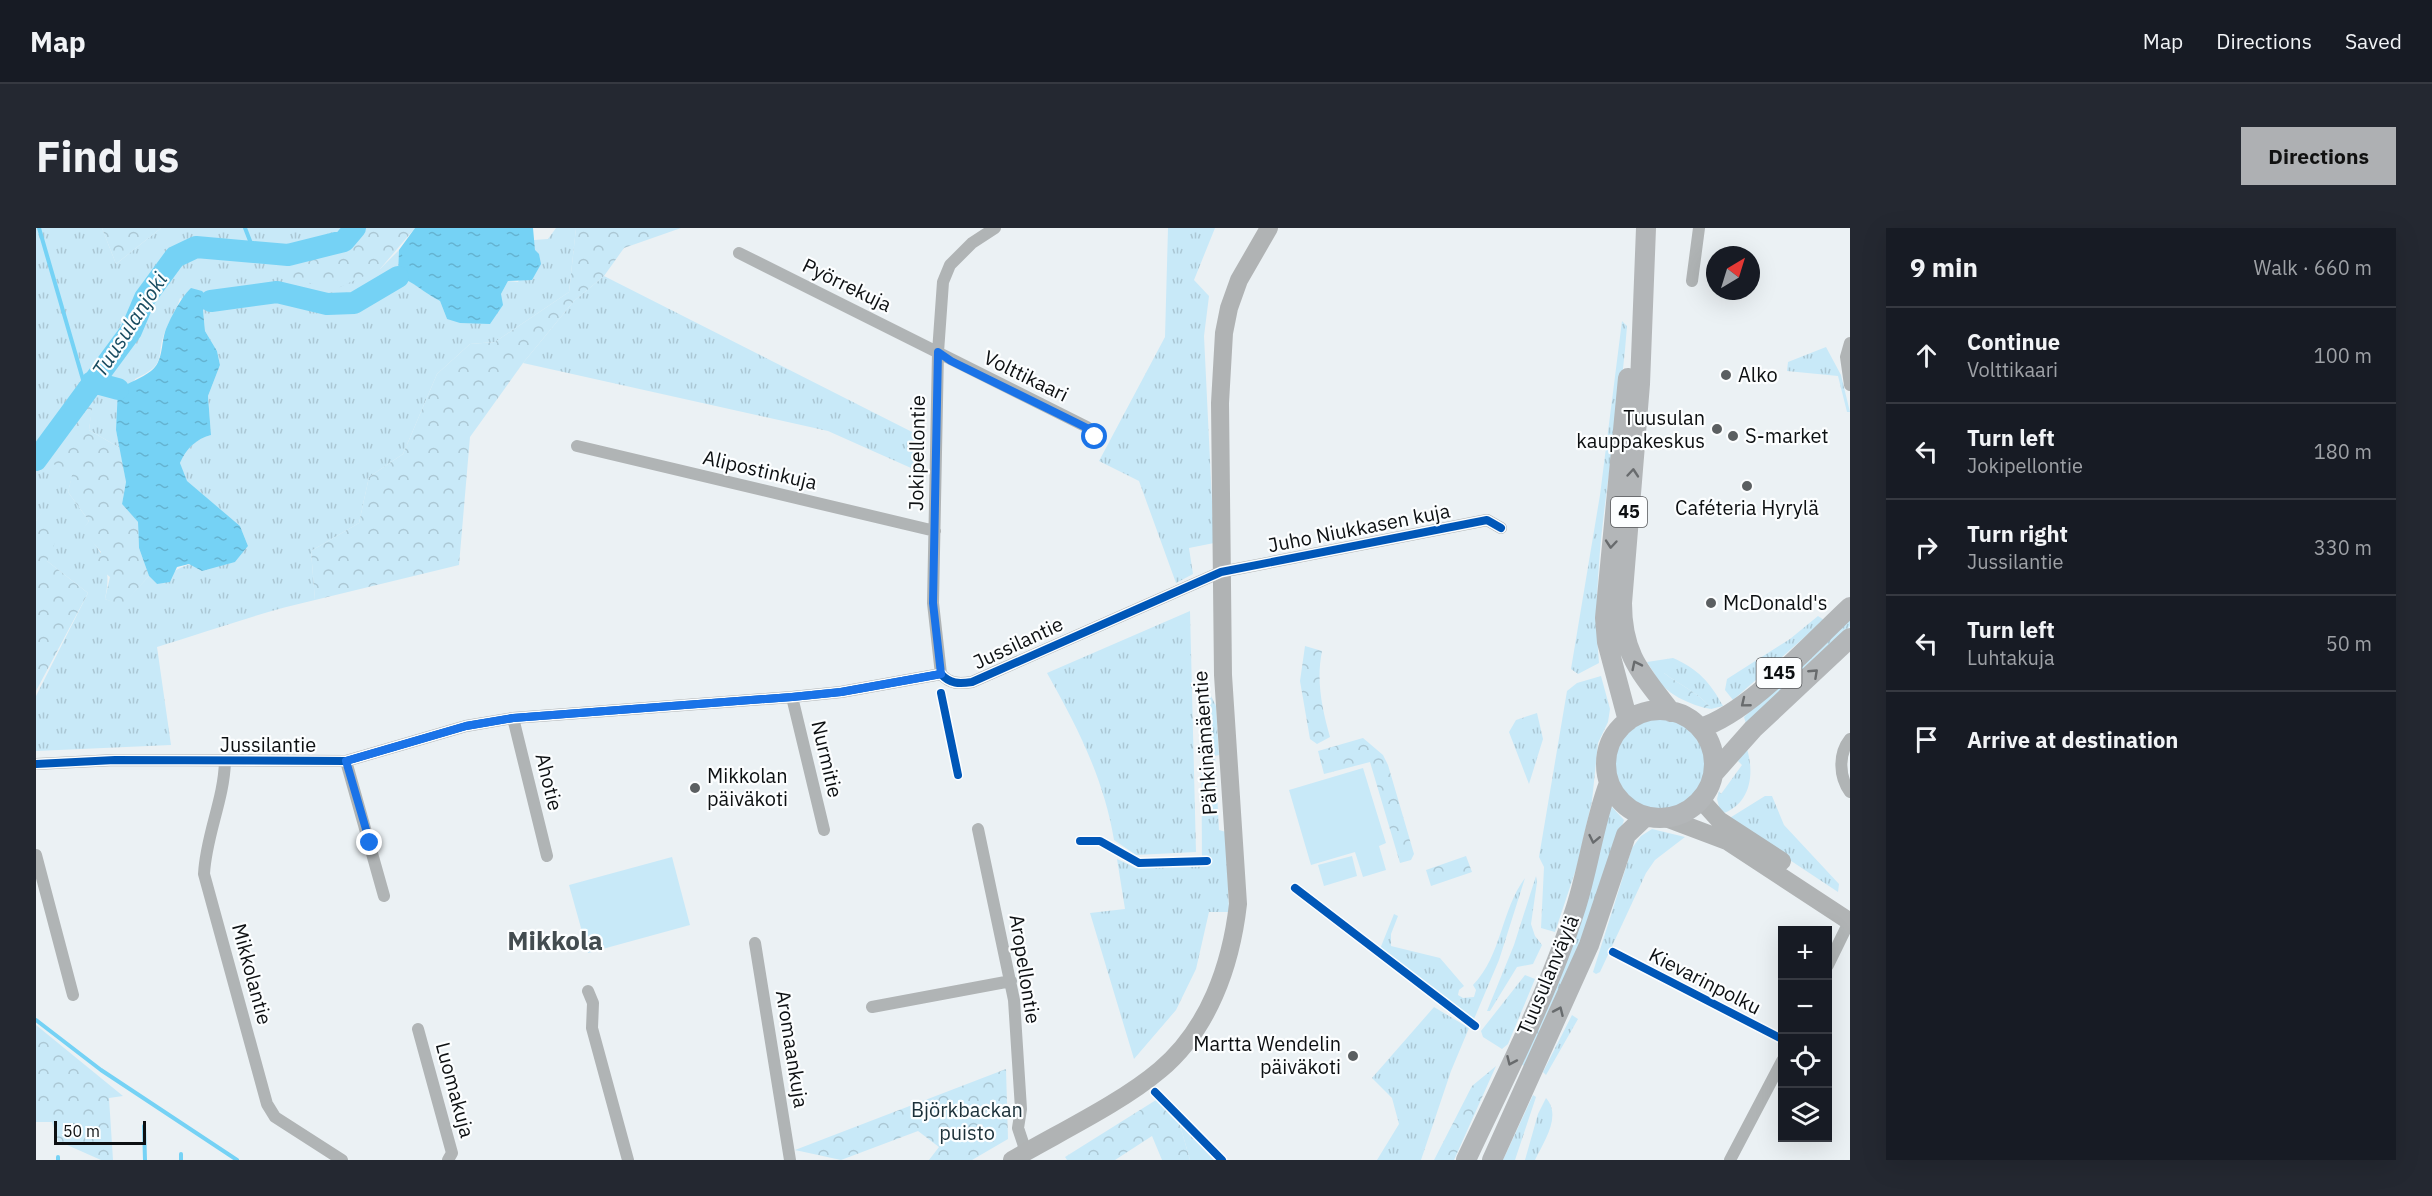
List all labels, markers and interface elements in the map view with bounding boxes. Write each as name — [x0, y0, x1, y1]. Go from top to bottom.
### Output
text: Map — [30, 23, 86, 60]
text: Map — [2143, 27, 2183, 55]
text: Directions — [2216, 27, 2312, 55]
text: Saved — [2345, 27, 2402, 55]
button: Directions — [2241, 127, 2396, 185]
text: Find us — [36, 129, 179, 184]
north arrow — [1706, 246, 1760, 300]
text: 9 min — [1910, 250, 1978, 284]
street label: Pyörrekuja — [798, 251, 897, 318]
text: Walk · 660 m — [2254, 254, 2372, 281]
water label: Tuusulanjoki — [85, 267, 174, 382]
text: Continue — [1967, 327, 2060, 356]
icon: ahead — [1910, 339, 1943, 372]
text: 100 m — [2314, 342, 2372, 369]
street label: Volttikaari — [979, 343, 1073, 408]
text: Volttikaari — [1967, 356, 2058, 383]
place label: Alko — [1738, 361, 1778, 388]
marker: Alko — [1719, 368, 1733, 382]
street label: Jokipellontie — [902, 395, 931, 511]
place label: Tuusulan kauppakeskus — [1576, 404, 1705, 454]
marker: Tuusulan kauppakeskus — [1710, 422, 1724, 436]
place label: S-market — [1745, 422, 1828, 449]
route start — [1081, 423, 1107, 449]
text: Turn left — [1967, 423, 2055, 452]
marker: S-market — [1726, 429, 1740, 443]
icon: left — [1910, 435, 1943, 468]
text: 180 m — [2314, 438, 2372, 465]
street label: Alipostinkuja — [700, 443, 820, 496]
text: Jokipellontie — [1967, 452, 2083, 479]
one-way arrow — [1626, 468, 1639, 477]
marker: Caféteria Hyrylä — [1740, 479, 1754, 493]
place label: Caféteria Hyrylä — [1675, 494, 1819, 521]
street label: Juho Niukkasen kuja — [1265, 497, 1453, 558]
road number: 45 — [1611, 497, 1647, 527]
text: Turn right — [1967, 519, 2068, 548]
icon: right — [1910, 531, 1943, 564]
text: 330 m — [2314, 534, 2372, 561]
one-way arrow — [1605, 540, 1618, 549]
text: Jussilantie — [1967, 548, 2063, 575]
place label: McDonald's — [1723, 589, 1828, 616]
marker: McDonald's — [1704, 596, 1718, 610]
street label: Jussilantie — [968, 610, 1067, 675]
text: Turn left — [1967, 615, 2055, 644]
icon: left — [1910, 627, 1943, 660]
text: 50 m — [2326, 630, 2372, 657]
text: Luhtakuja — [1967, 644, 2055, 671]
road number: 145 — [1756, 658, 1802, 688]
one-way arrow — [1632, 660, 1644, 671]
one-way arrow — [1806, 669, 1817, 680]
street label: Pähkinämäentie — [1186, 670, 1223, 816]
one-way arrow — [1741, 696, 1752, 707]
street label: Nurmitie — [806, 718, 849, 800]
icon: arrive — [1910, 723, 1943, 756]
text: Arrive at destination — [1967, 725, 2178, 754]
street label: Jussilantie — [220, 731, 316, 758]
street label: Ahotie — [529, 750, 570, 813]
place label: Mikkolan päiväkoti — [707, 762, 788, 812]
marker: Mikkolan päiväkoti — [688, 781, 702, 795]
route end — [356, 829, 382, 855]
one-way arrow — [1588, 834, 1601, 844]
street label: Tuusulanväylä — [1510, 910, 1585, 1039]
street label: Aropellontie — [1004, 912, 1047, 1025]
street label: Mikkolantie — [226, 920, 279, 1027]
district label: Mikkola — [507, 923, 603, 957]
map controls — [1778, 926, 1832, 1142]
button: + — [1778, 926, 1832, 980]
street label: Kievarinpolku — [1645, 941, 1766, 1020]
button: − — [1778, 980, 1832, 1034]
street label: Aromaankuja — [770, 988, 815, 1110]
one-way arrow — [1552, 1006, 1564, 1017]
place label: Martta Wendelin päiväkoti — [1193, 1030, 1341, 1080]
button: locate — [1778, 1034, 1832, 1088]
street label: Luomakuja — [430, 1039, 481, 1141]
marker: Martta Wendelin päiväkoti — [1346, 1049, 1360, 1063]
one-way arrow — [1507, 1054, 1519, 1065]
button: layers — [1778, 1088, 1832, 1142]
park label: Björkbackan puisto — [911, 1096, 1023, 1146]
scale bar — [54, 1118, 146, 1146]
text: 50 m — [63, 1121, 100, 1141]

